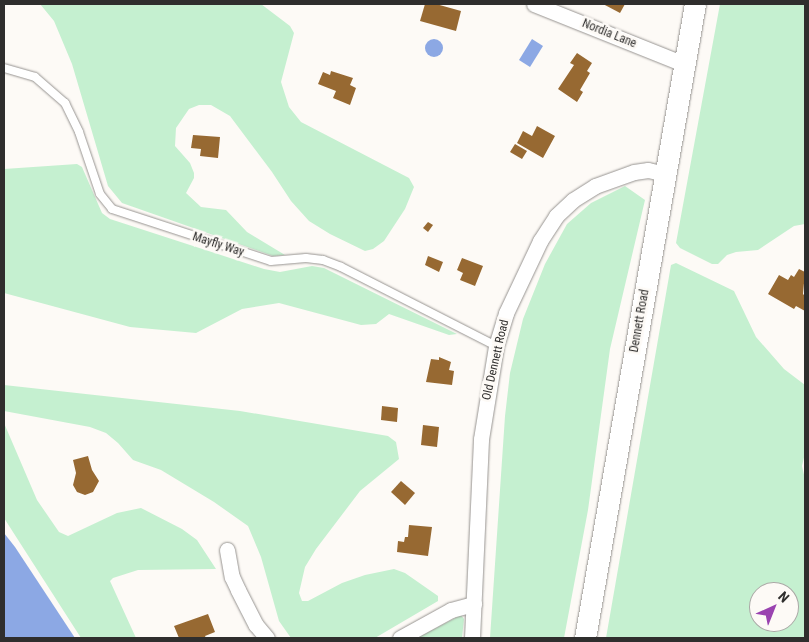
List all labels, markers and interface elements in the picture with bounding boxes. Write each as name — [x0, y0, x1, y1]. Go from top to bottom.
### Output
street label: Nordia Lane — [580, 17, 638, 51]
street label: Mayfly Way — [191, 230, 245, 260]
street label: Dennett Road — [627, 288, 653, 354]
street label: Old Dennett Road — [480, 318, 512, 402]
north arrow — [749, 582, 799, 632]
text: N — [775, 588, 792, 606]

